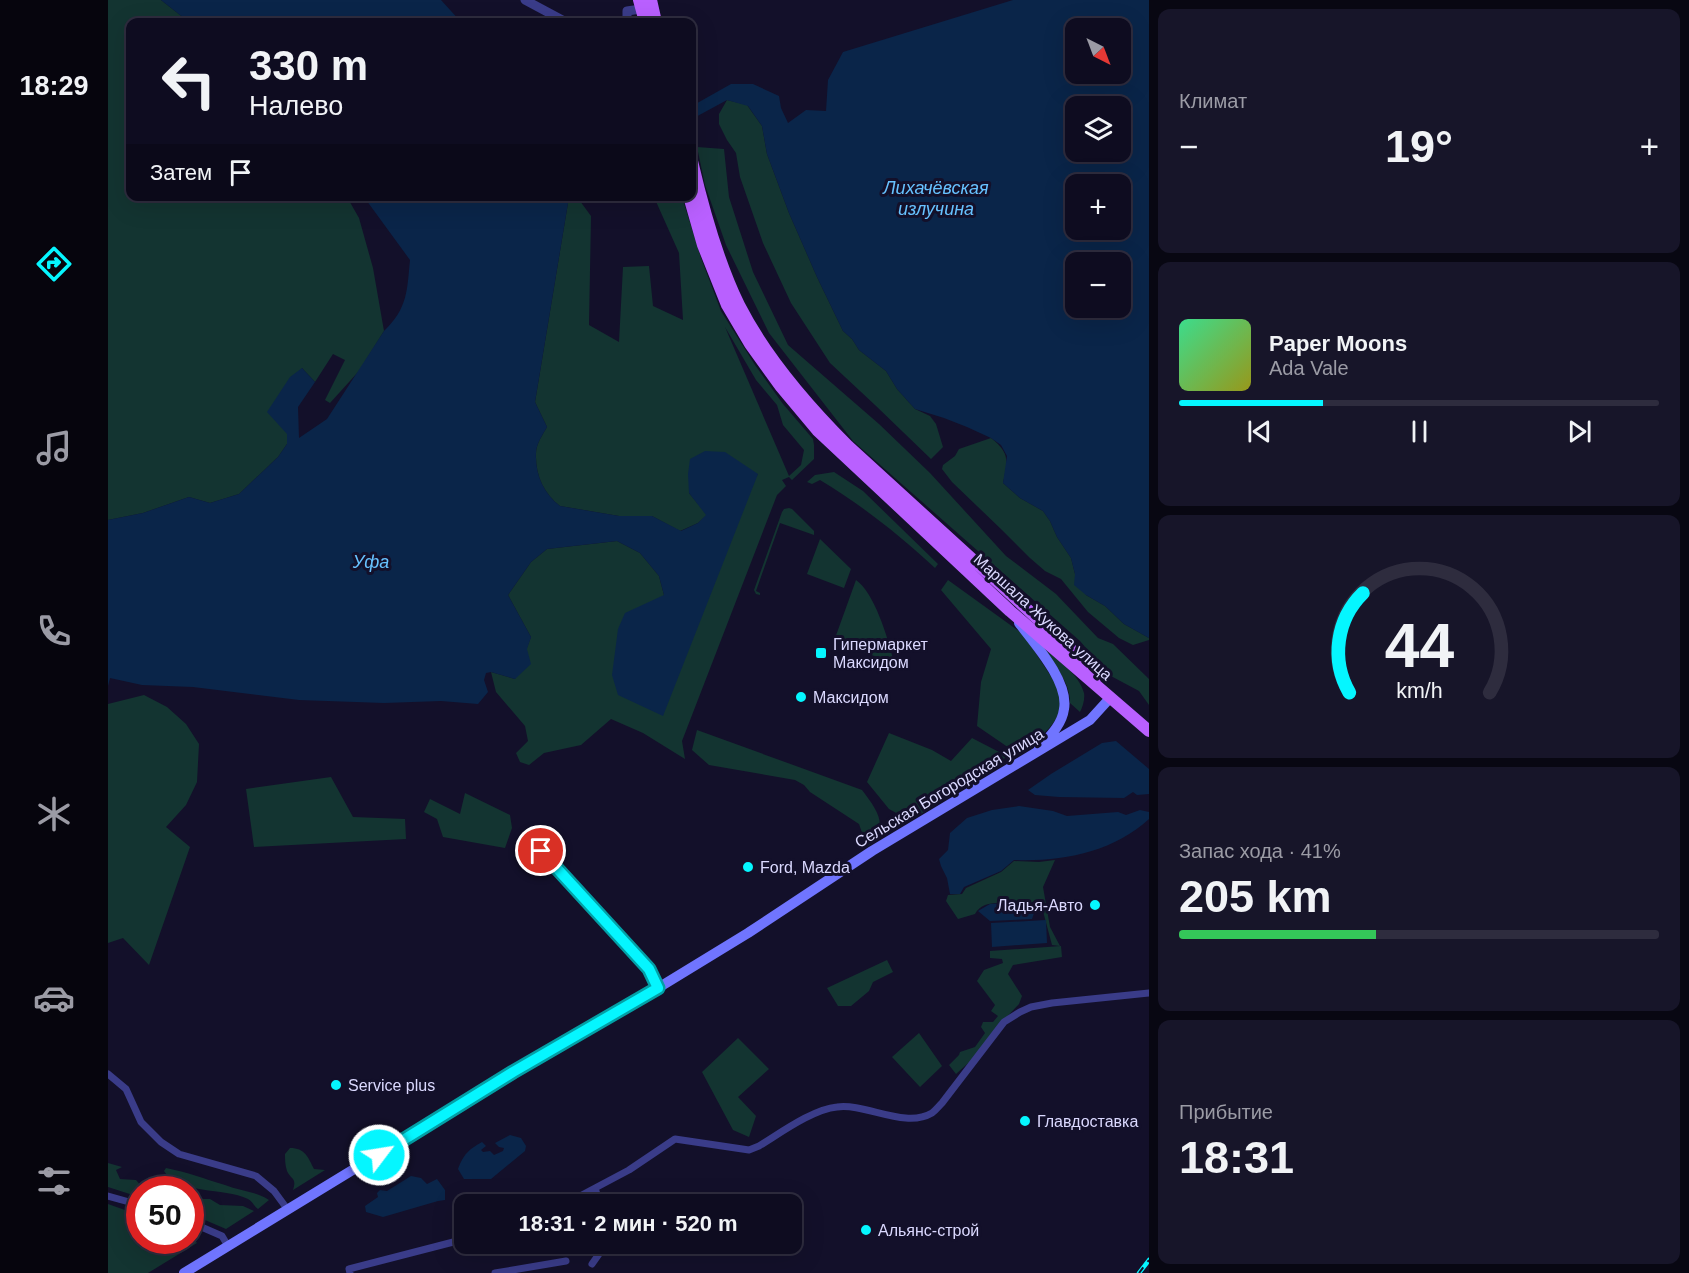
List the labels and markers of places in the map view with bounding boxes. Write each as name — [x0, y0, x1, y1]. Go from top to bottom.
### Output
place label: Гипермаркет Максидом — [833, 636, 929, 671]
marker: Гипермаркет Максидом — [814, 646, 828, 660]
place label: Максидом — [813, 689, 889, 706]
marker: Максидом — [794, 690, 808, 704]
pin — [515, 825, 566, 876]
place label: Ford, Mazda — [760, 859, 850, 876]
marker: Ford, Mazda — [741, 860, 755, 874]
place label: Ладья-Авто — [997, 897, 1083, 914]
marker: Ладья-Авто — [1088, 898, 1102, 912]
place label: Service plus — [348, 1077, 435, 1094]
marker: Service plus — [329, 1078, 343, 1092]
place label: Главдоставка — [1037, 1113, 1138, 1130]
marker: Главдоставка — [1018, 1114, 1032, 1128]
place label: Альянс-строй — [878, 1222, 979, 1239]
marker: Альянс-строй — [859, 1223, 873, 1237]

